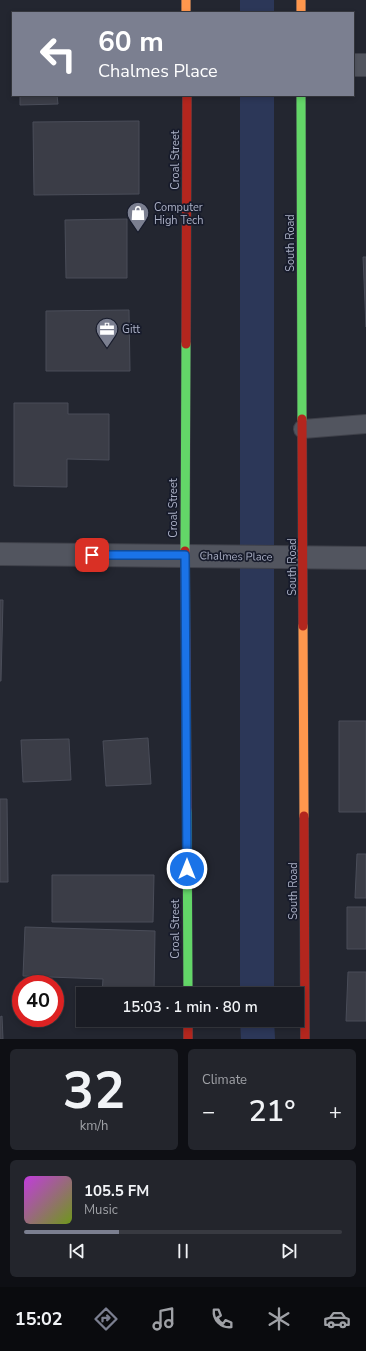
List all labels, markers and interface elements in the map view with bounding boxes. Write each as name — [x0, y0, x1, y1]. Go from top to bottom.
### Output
text: 60 m — [98, 23, 164, 61]
icon: left — [32, 28, 84, 80]
text: Chalmes Place — [98, 59, 217, 83]
street label: Croal Street — [168, 130, 183, 190]
shop icon: Computer High Tech — [125, 200, 151, 233]
place label: Computer High Tech — [154, 200, 203, 228]
street label: South Road — [283, 214, 298, 272]
office icon: Gitt — [94, 316, 120, 349]
place label: Gitt — [122, 322, 140, 337]
street label: Croal Street — [166, 478, 181, 538]
pin — [75, 538, 109, 572]
street label: South Road — [285, 538, 300, 596]
icon: arrive — [81, 544, 103, 566]
street label: Chalmes Place — [199, 548, 273, 565]
position arrow — [166, 848, 208, 890]
street label: South Road — [286, 862, 301, 920]
street label: Croal Street — [168, 899, 183, 959]
speed limit sign: 40 — [12, 975, 64, 1027]
text: 15:03 · 1 min · 80 m — [122, 997, 258, 1017]
text: 32 — [63, 1055, 125, 1126]
text: Climate — [202, 1071, 247, 1089]
text: 21° — [248, 1091, 296, 1132]
text: − — [202, 1097, 215, 1127]
text: + — [329, 1097, 342, 1127]
text: km/h — [80, 1117, 108, 1135]
text: 105.5 FM — [84, 1181, 149, 1201]
text: Music — [84, 1201, 118, 1219]
icon: previous — [66, 1240, 88, 1262]
icon: pause — [172, 1240, 194, 1262]
icon: next — [278, 1240, 300, 1262]
icon: directions — [92, 1305, 120, 1333]
icon: music — [150, 1305, 178, 1333]
icon: phone — [208, 1305, 236, 1333]
icon: climate — [265, 1305, 293, 1333]
icon: car — [323, 1305, 351, 1333]
text: 15:02 — [15, 1307, 63, 1331]

